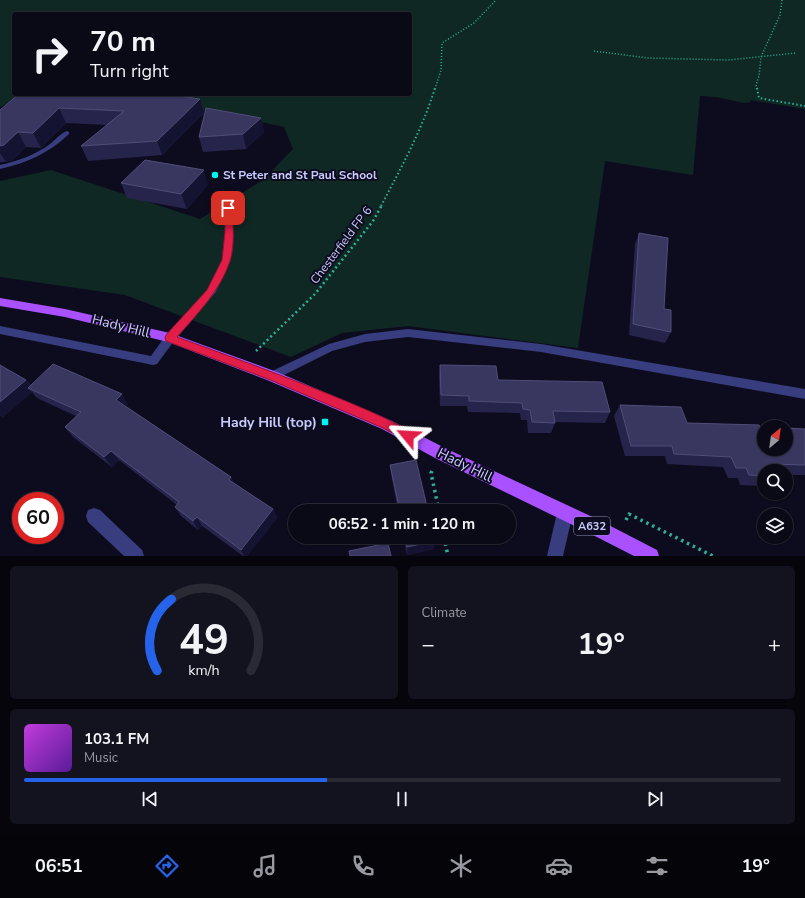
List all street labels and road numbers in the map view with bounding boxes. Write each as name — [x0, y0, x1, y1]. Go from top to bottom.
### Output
street label: Chesterfield FP 6 — [307, 203, 375, 287]
street label: Hady Hill — [90, 310, 153, 343]
street label: Hady Hill — [434, 443, 497, 487]
road number: A632 — [574, 517, 610, 535]

